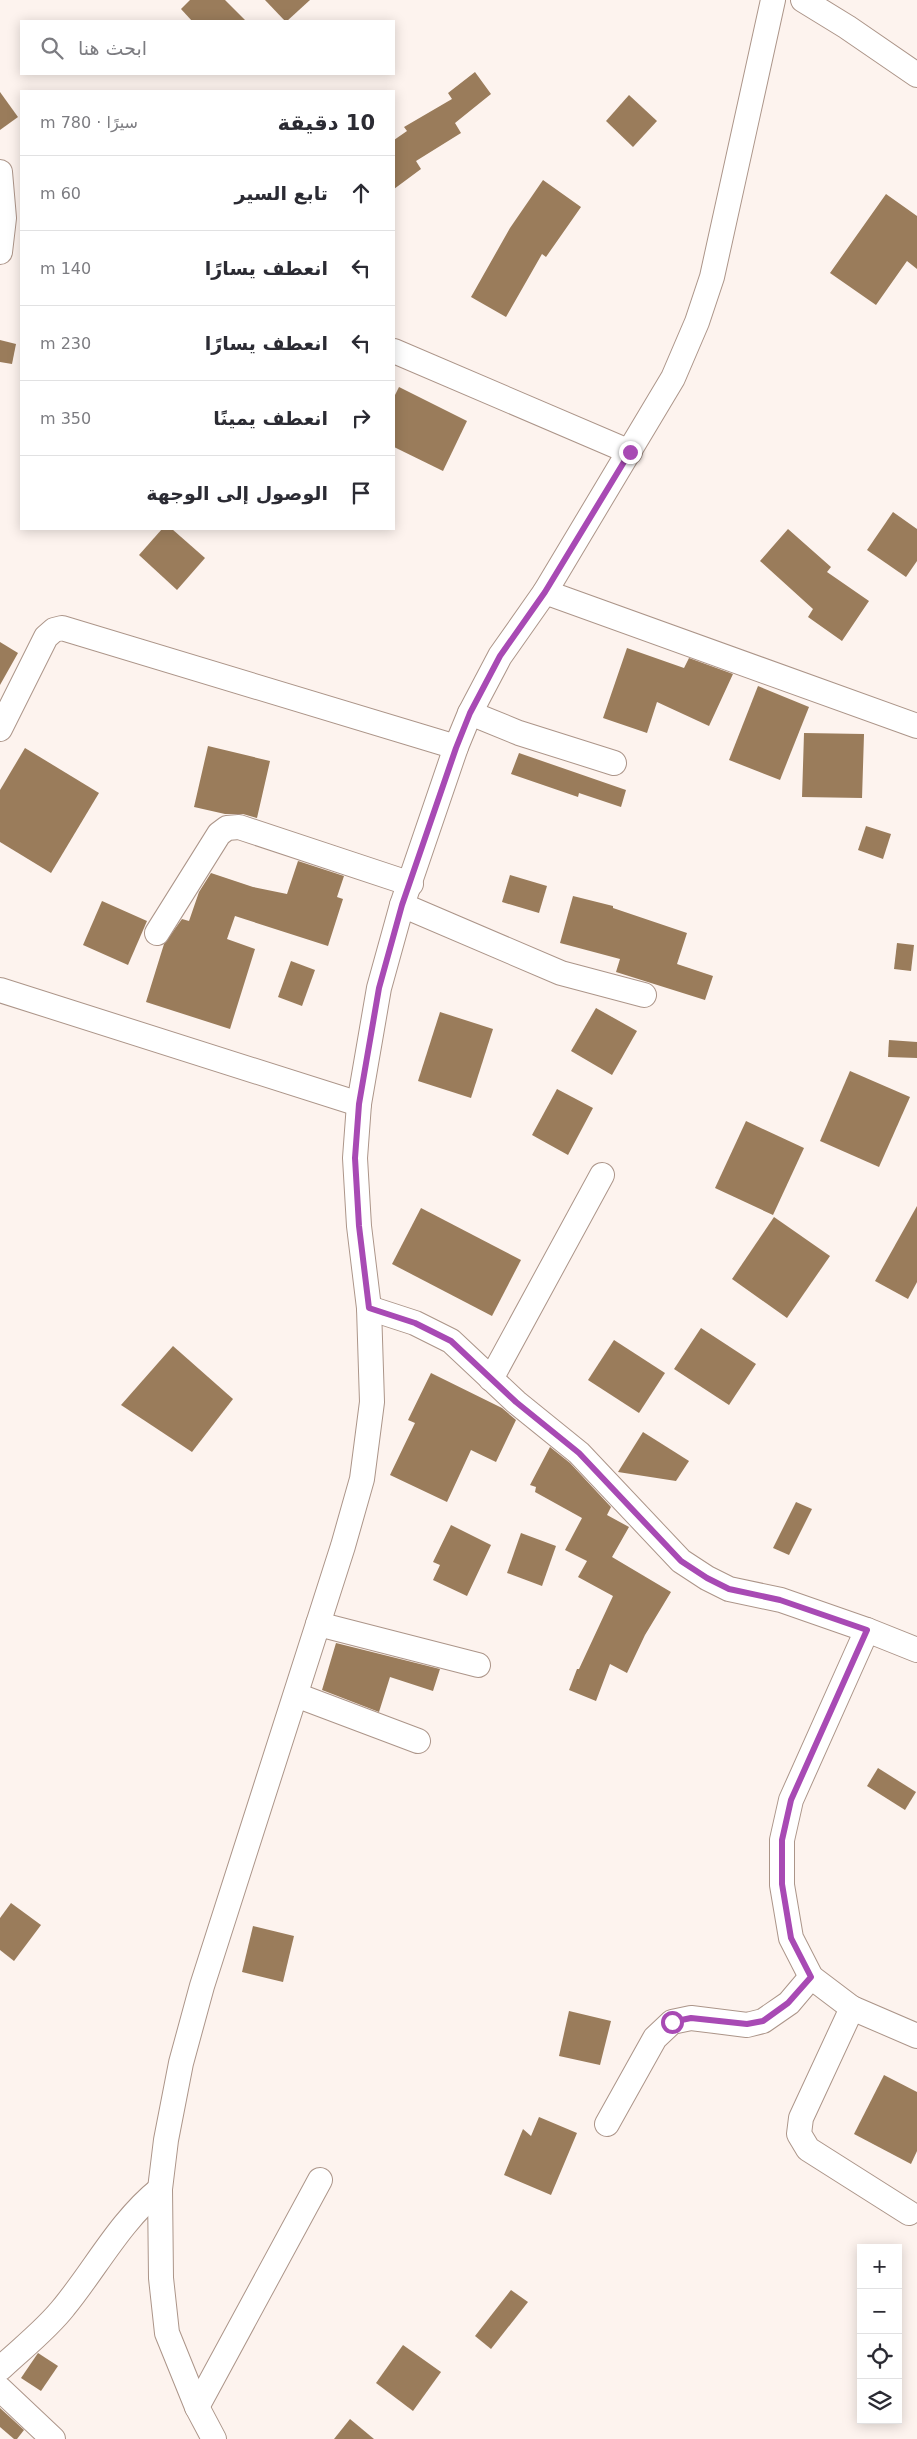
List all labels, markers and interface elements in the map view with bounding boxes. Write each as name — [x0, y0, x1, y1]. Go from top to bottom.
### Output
search box — [20, 20, 395, 75]
icon: search — [38, 34, 66, 62]
text: ابحث هنا — [78, 37, 147, 59]
text: 10 دقيقة — [278, 111, 375, 135]
text: سيرًا · 780 m — [40, 113, 138, 132]
icon: ahead — [347, 179, 375, 207]
text: تابع السير — [234, 182, 328, 204]
text: 60 m — [40, 184, 81, 203]
icon: left — [347, 254, 375, 282]
text: انعطف يسارًا — [205, 257, 328, 279]
text: 140 m — [40, 259, 91, 278]
icon: left — [347, 329, 375, 357]
text: انعطف يسارًا — [205, 332, 328, 354]
text: 230 m — [40, 334, 91, 353]
icon: right — [347, 404, 375, 432]
text: انعطف يمينًا — [213, 407, 328, 429]
text: 350 m — [40, 409, 91, 428]
route end — [619, 441, 642, 464]
icon: arrive — [347, 479, 375, 507]
text: الوصول إلى الوجهة — [146, 482, 328, 504]
route start — [661, 2011, 684, 2034]
map controls — [857, 2244, 902, 2424]
button: + — [857, 2244, 902, 2289]
button: − — [857, 2289, 902, 2334]
button: locate — [857, 2334, 902, 2379]
button: layers — [857, 2379, 902, 2424]

